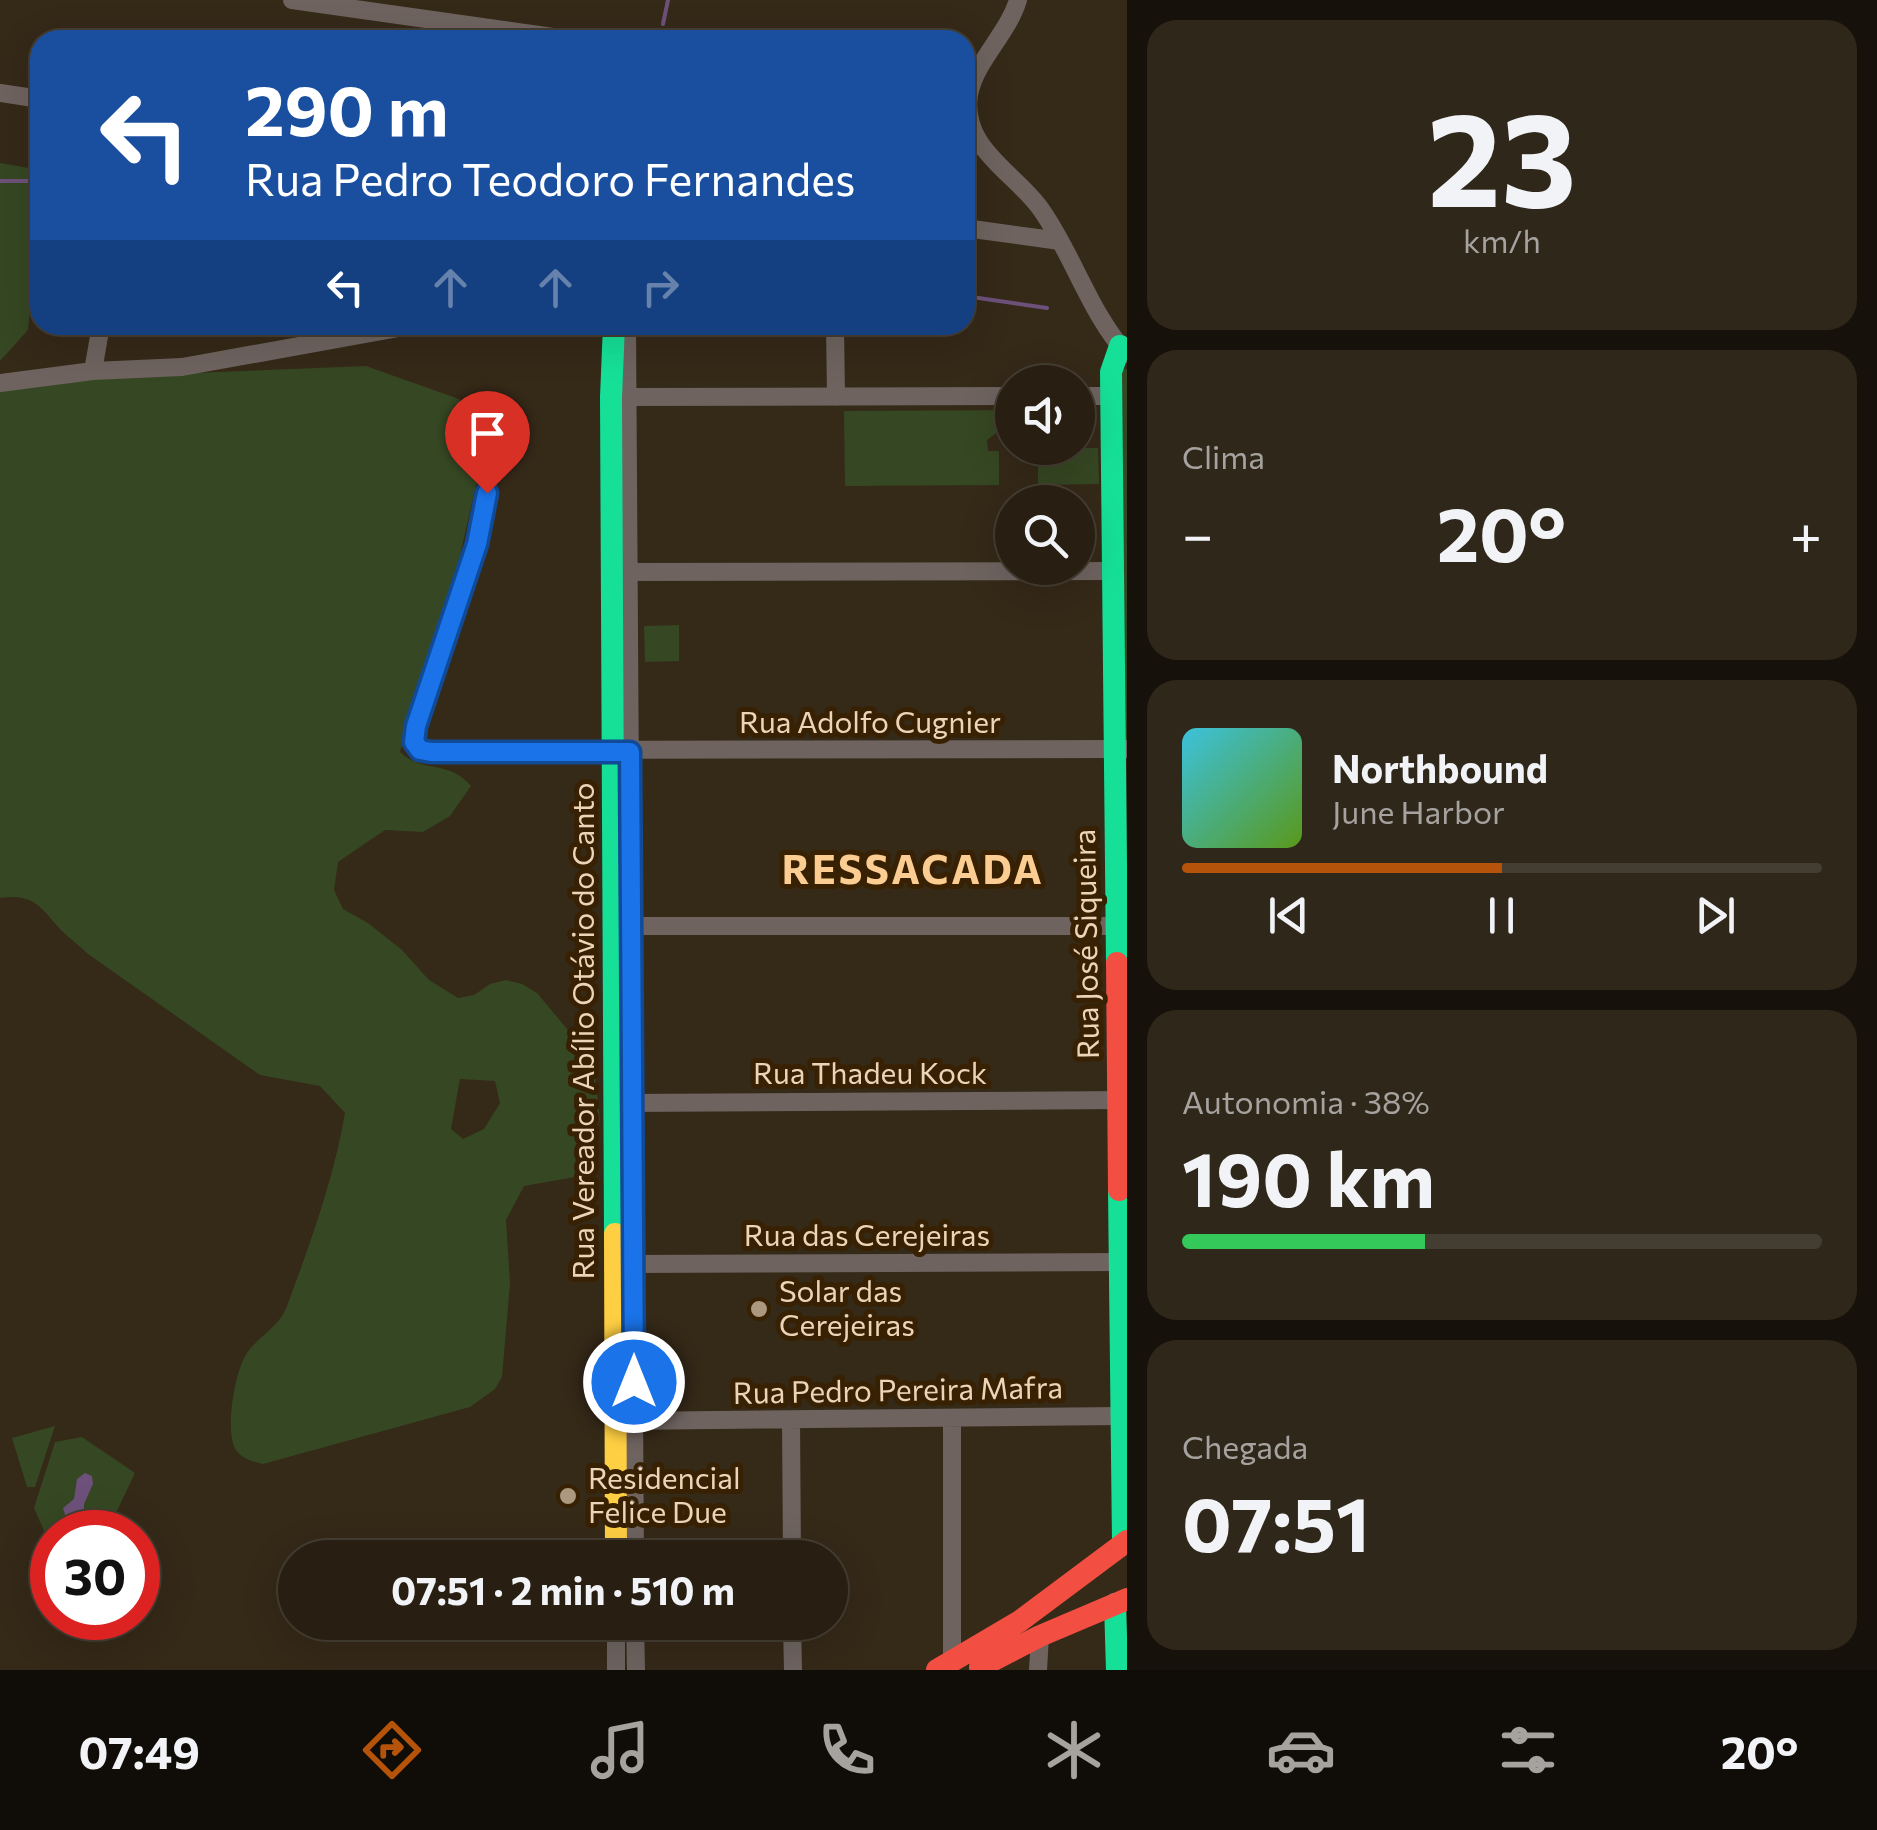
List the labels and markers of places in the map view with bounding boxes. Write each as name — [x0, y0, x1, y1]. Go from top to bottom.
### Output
pin — [445, 391, 530, 494]
place label: Solar das Cerejeiras — [779, 1271, 915, 1342]
marker: Solar das Cerejeiras — [748, 1298, 770, 1320]
place label: Residencial Felice Due — [588, 1458, 741, 1529]
marker: Residencial Felice Due — [557, 1485, 579, 1507]

